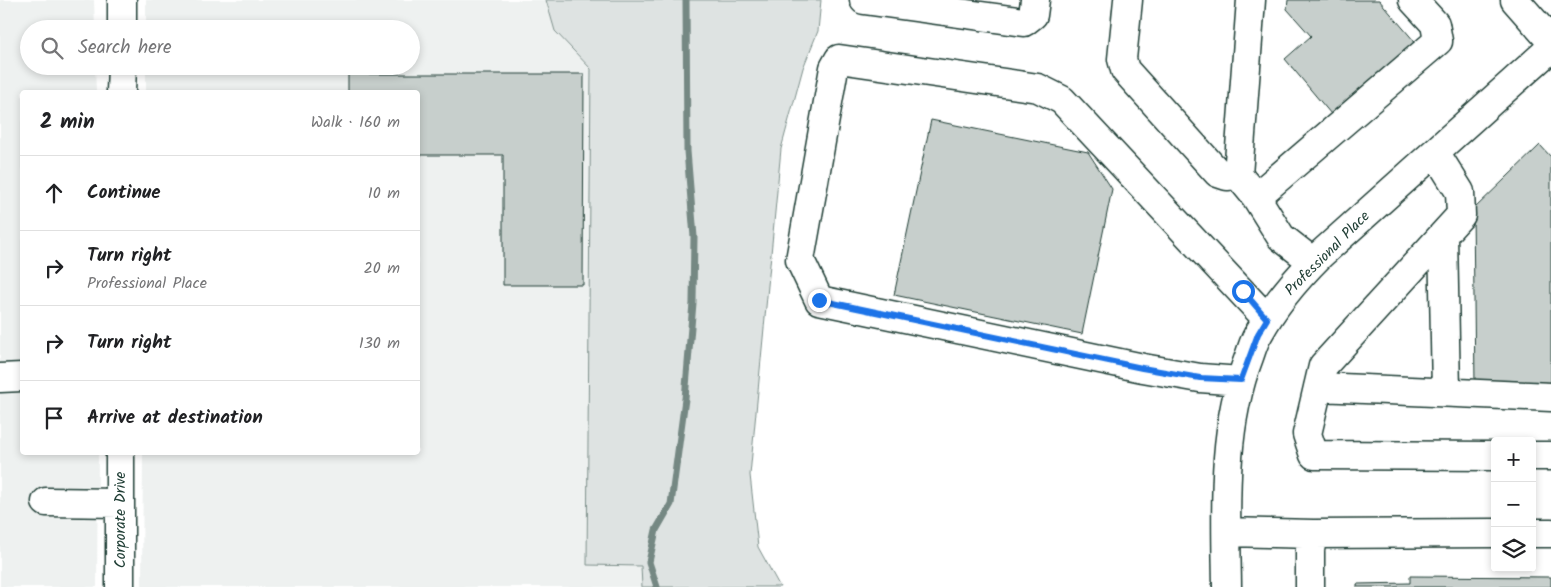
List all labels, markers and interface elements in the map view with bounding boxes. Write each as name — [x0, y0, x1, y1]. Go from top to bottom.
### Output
search box — [20, 20, 420, 75]
text: Search here — [78, 33, 172, 63]
icon: search — [38, 34, 66, 62]
text: 2 min — [40, 106, 95, 139]
text: Walk · 160 m — [311, 110, 400, 135]
text: Continue — [87, 178, 160, 208]
icon: ahead — [40, 179, 68, 207]
text: 10 m — [368, 181, 400, 206]
street label: Professional Place — [1279, 205, 1376, 302]
text: Turn right — [87, 241, 172, 271]
icon: right — [40, 254, 68, 282]
text: 20 m — [364, 256, 400, 281]
text: Professional Place — [87, 271, 207, 296]
route start — [1232, 280, 1255, 303]
route end — [808, 289, 831, 312]
text: Turn right — [87, 328, 172, 358]
icon: right — [40, 329, 68, 357]
text: 130 m — [359, 331, 400, 356]
text: Arrive at destination — [87, 403, 263, 433]
icon: arrive — [40, 404, 68, 432]
map controls — [1491, 437, 1536, 572]
button: + — [1491, 437, 1536, 482]
street label: Corporate Drive — [109, 471, 133, 568]
button: − — [1491, 482, 1536, 527]
button: layers — [1491, 527, 1536, 572]

